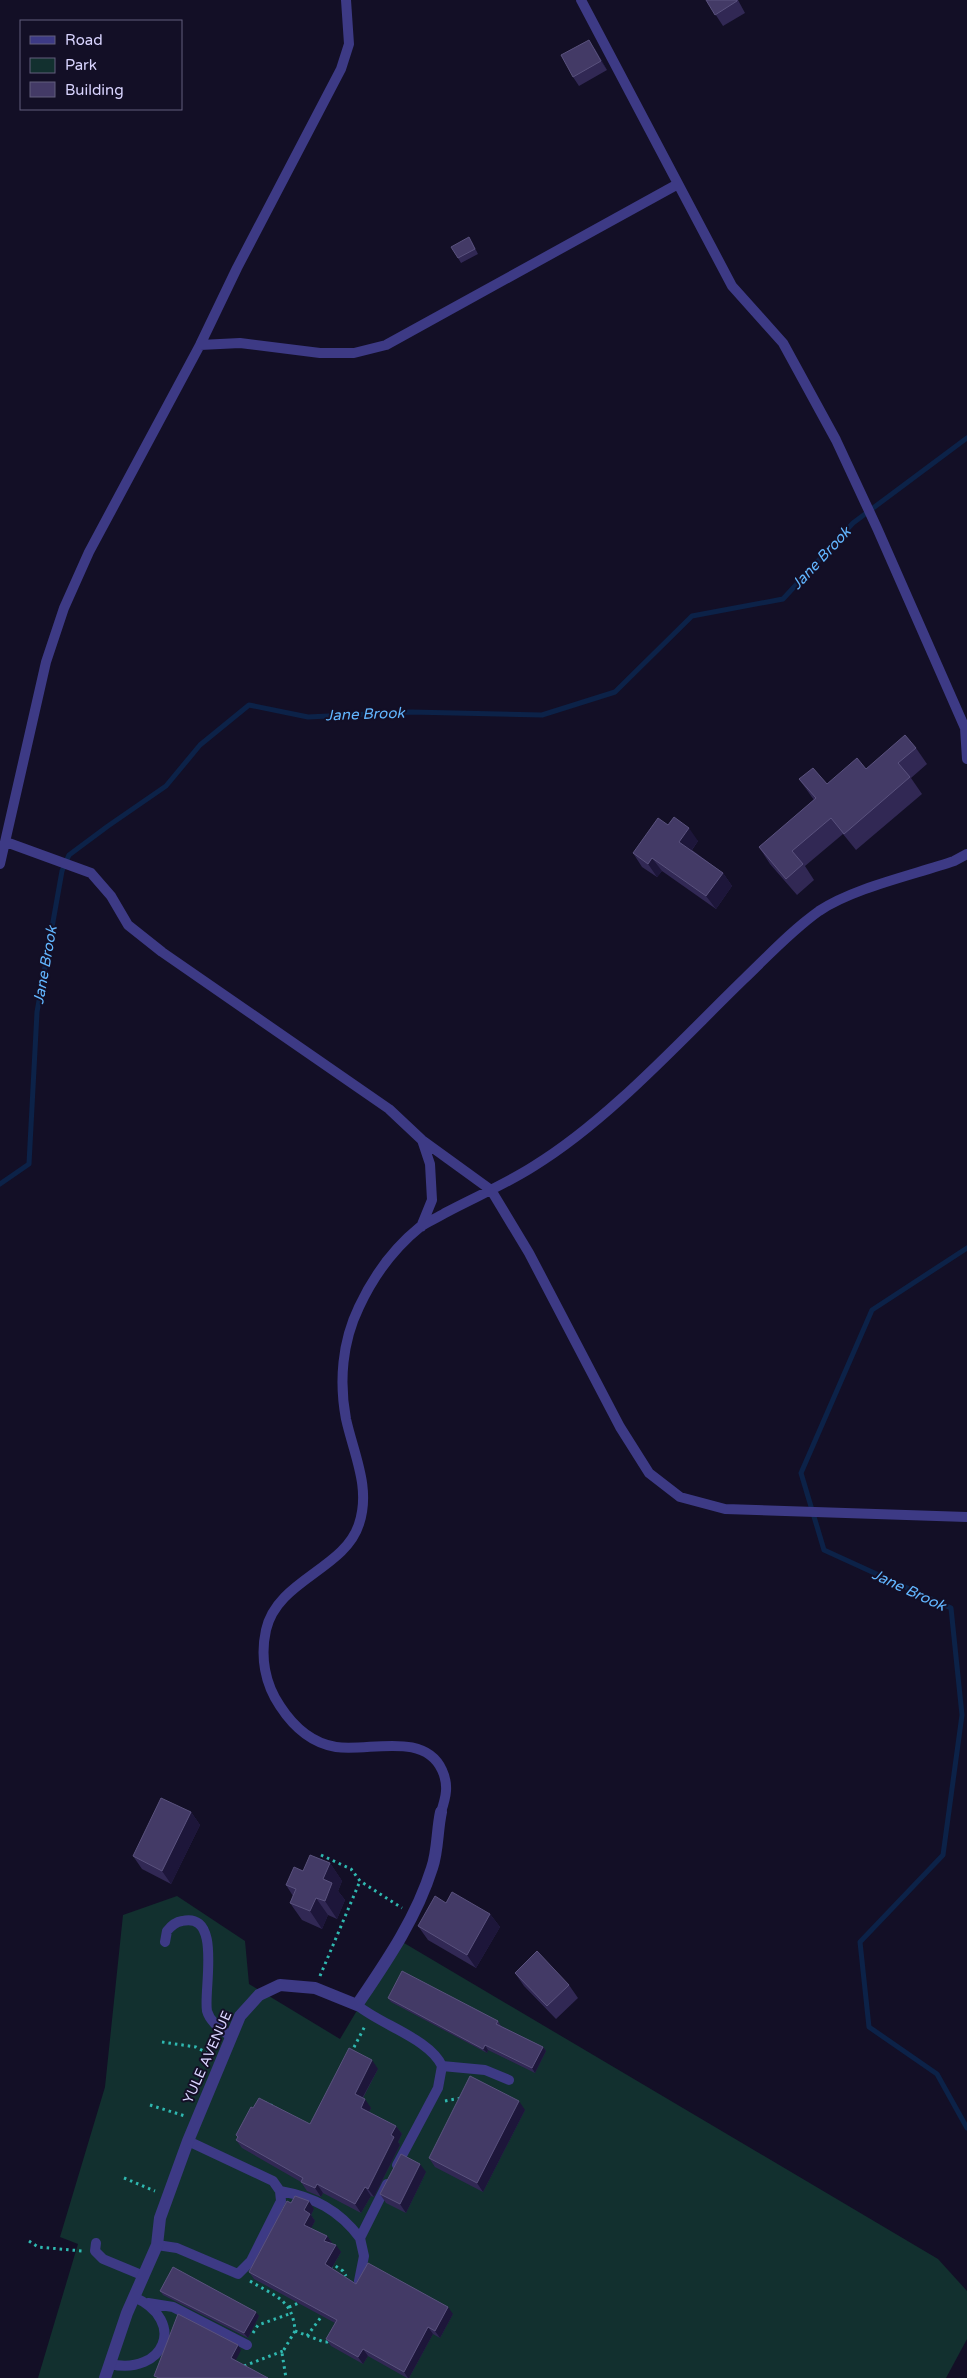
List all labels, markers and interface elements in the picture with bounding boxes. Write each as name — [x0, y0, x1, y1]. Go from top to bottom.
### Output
legend — [20, 20, 182, 110]
text: Road — [65, 31, 103, 49]
text: Park — [65, 56, 97, 74]
text: Building — [65, 81, 124, 99]
water label: Jane Brook — [787, 522, 856, 593]
water label: Jane Brook — [325, 704, 407, 724]
water label: Jane Brook — [29, 923, 61, 1006]
water label: Jane Brook — [869, 1565, 950, 1616]
street label: YULE AVENUE — [179, 2008, 235, 2106]

